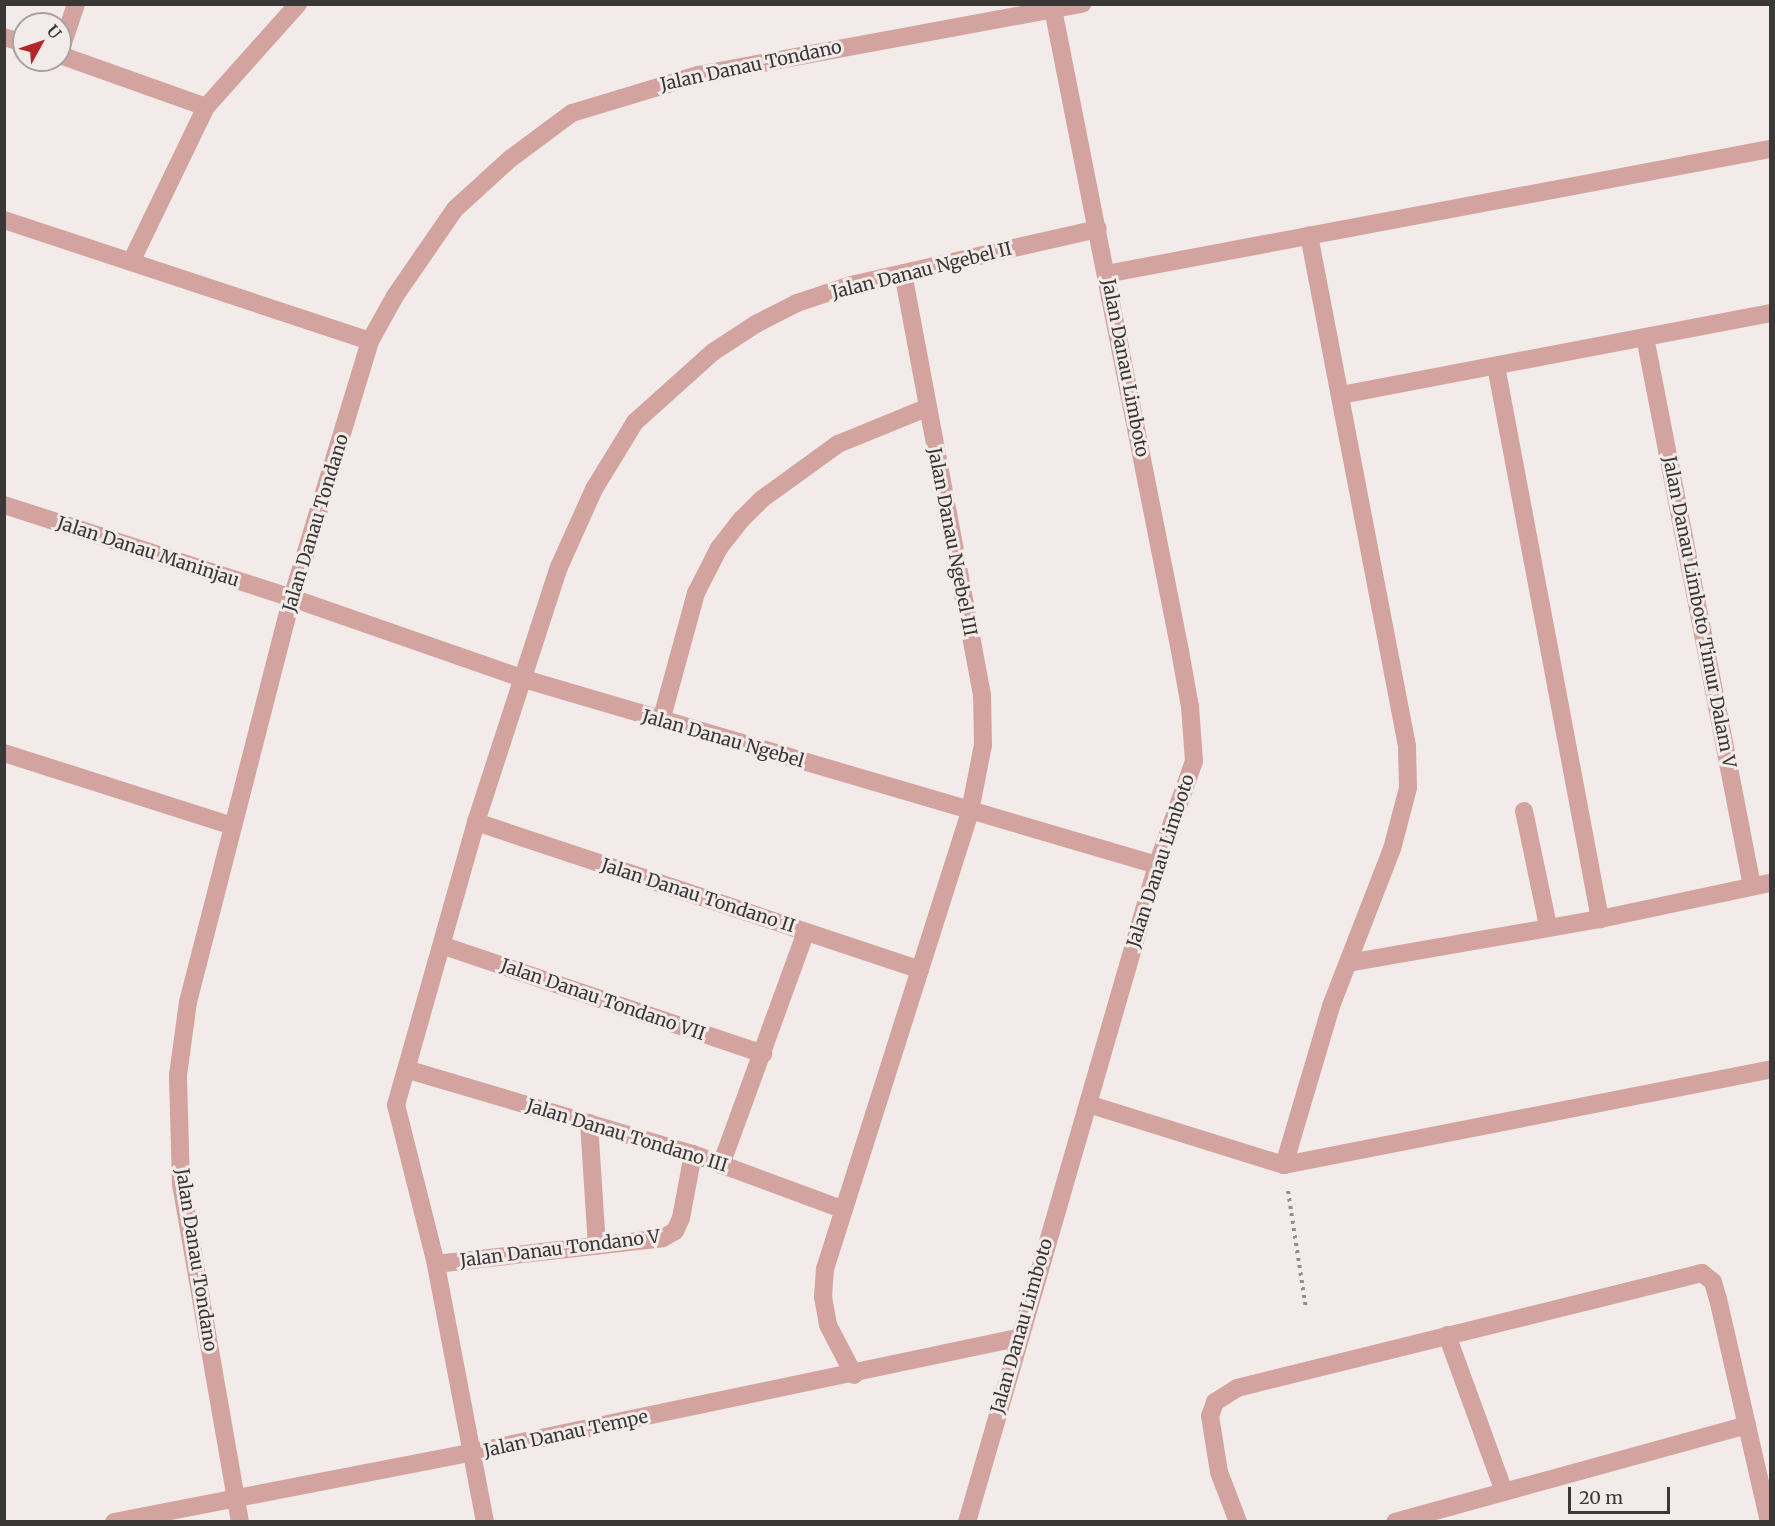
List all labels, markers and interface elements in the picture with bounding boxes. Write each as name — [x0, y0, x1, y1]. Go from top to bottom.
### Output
north arrow — [12, 12, 72, 72]
text: U — [43, 21, 66, 43]
street label: Jalan Danau Tondano — [658, 36, 844, 96]
street label: Jalan Danau Ngebel II — [830, 238, 1014, 304]
street label: Jalan Danau Limboto — [1097, 277, 1153, 459]
street label: Jalan Danau Tondano — [279, 431, 353, 615]
street label: Jalan Danau Ngebel III — [923, 446, 981, 638]
street label: Jalan Danau Limboto Timur Dalam V — [1658, 454, 1740, 770]
street label: Jalan Danau Maninjau — [54, 512, 242, 592]
street label: Jalan Danau Ngebel — [640, 706, 806, 772]
street label: Jalan Danau Limboto — [1123, 772, 1199, 950]
street label: Jalan Danau Tondano II — [598, 854, 798, 938]
street label: Jalan Danau Tondano VII — [498, 955, 708, 1045]
street label: Jalan Danau Tondano III — [524, 1095, 730, 1177]
street label: Jalan Danau Tondano — [171, 1167, 221, 1353]
street label: Jalan Danau Tondano V — [459, 1226, 661, 1272]
street label: Jalan Danau Limboto — [987, 1236, 1057, 1416]
street label: Jalan Danau Tempe — [482, 1406, 650, 1462]
scale bar — [1571, 1475, 1673, 1513]
text: 20 m — [1579, 1486, 1623, 1509]

